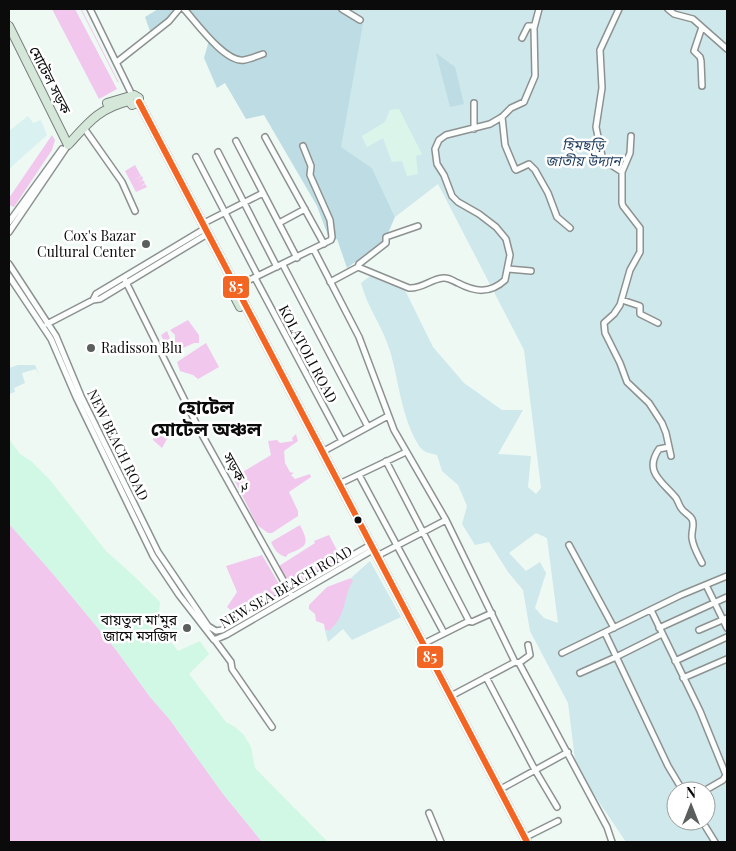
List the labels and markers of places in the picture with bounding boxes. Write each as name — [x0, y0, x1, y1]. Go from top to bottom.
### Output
place label: Cox's Bazar Cultural Center — [37, 226, 137, 261]
marker: Cox's Bazar Cultural Center — [140, 238, 152, 250]
place label: Radisson Blu — [101, 338, 182, 357]
marker: Radisson Blu — [85, 342, 97, 354]
unlabelled marker — [353, 515, 363, 525]
place label: বায়তুল মা'মুর জামে মসজিদ — [100, 610, 178, 645]
marker: বায়তুল মা'মুর জামে মসজিদ — [181, 622, 193, 634]

